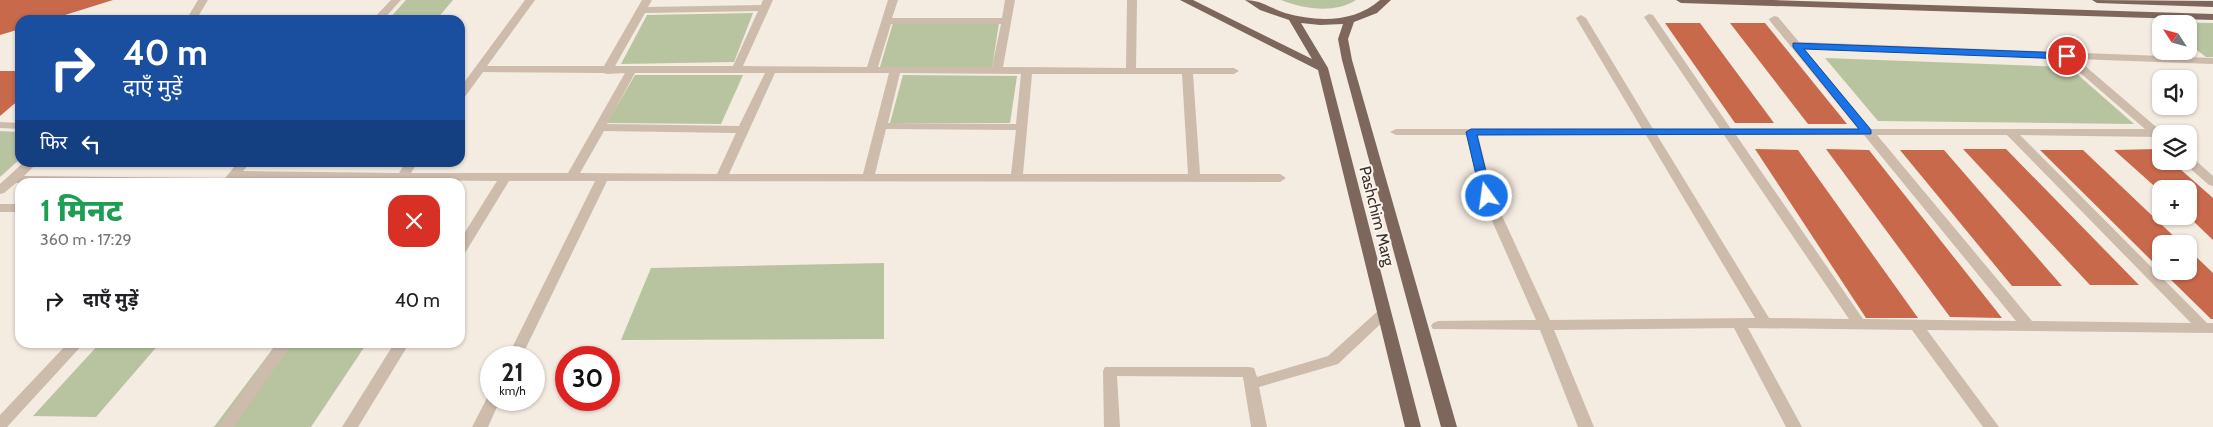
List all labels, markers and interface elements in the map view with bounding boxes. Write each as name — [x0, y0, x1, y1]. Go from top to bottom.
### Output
north arrow — [2152, 15, 2198, 60]
map controls — [2152, 15, 2197, 280]
text: 40 m — [123, 31, 208, 74]
icon: right — [40, 35, 105, 100]
pin — [2046, 35, 2088, 77]
icon: arrive — [2053, 42, 2081, 70]
button: sound — [2152, 70, 2197, 115]
text: दाएँ मुड़ें — [123, 74, 182, 101]
button: layers — [2152, 125, 2197, 170]
icon: left — [77, 130, 105, 158]
text: फिर — [40, 131, 67, 154]
street label: Pashchim Marg — [1355, 164, 1399, 269]
position arrow — [1460, 169, 1512, 221]
button: + — [2152, 180, 2197, 225]
text: 1 मिनट — [40, 192, 122, 229]
button: close — [388, 195, 440, 247]
text: 360 m · 17:29 — [40, 230, 132, 249]
button: − — [2152, 235, 2197, 280]
icon: right — [40, 287, 68, 315]
text: दाएँ मुड़ें — [83, 288, 138, 311]
text: 40 m — [395, 289, 440, 312]
speed limit sign: 30 — [555, 346, 620, 411]
text: 21 — [501, 357, 524, 387]
text: km/h — [499, 383, 526, 398]

